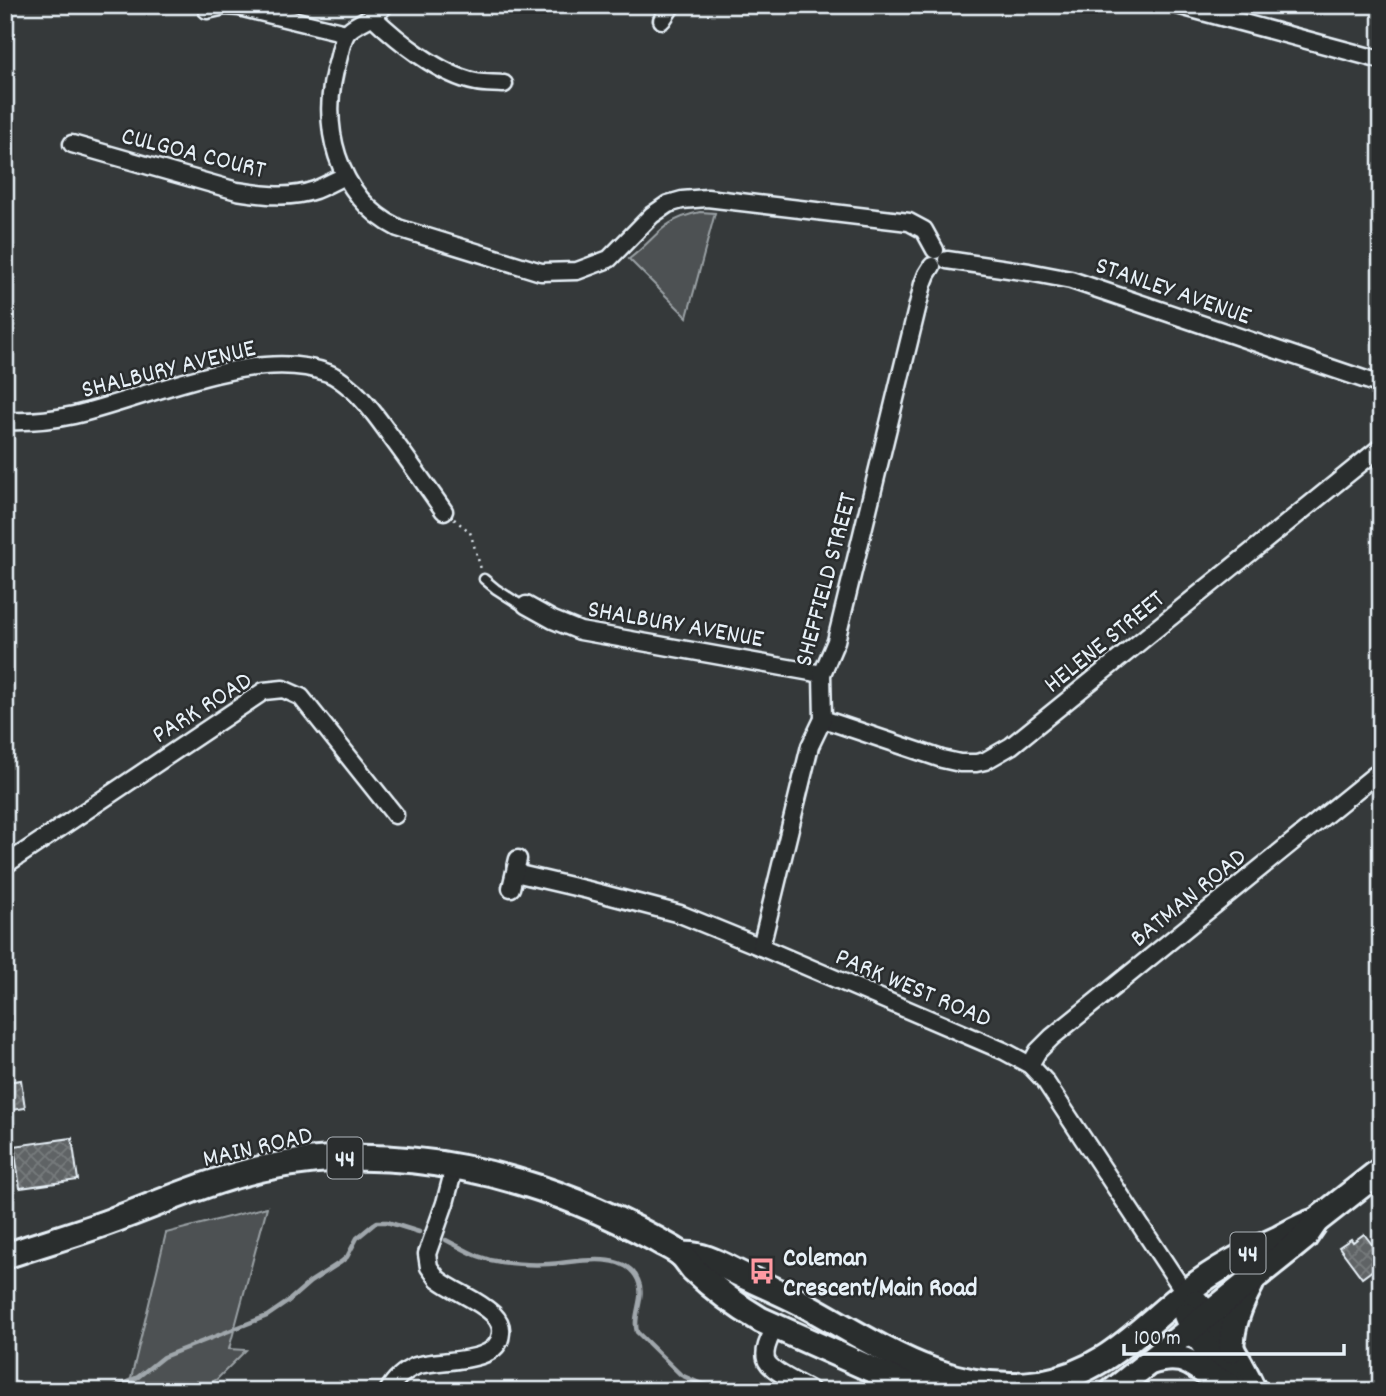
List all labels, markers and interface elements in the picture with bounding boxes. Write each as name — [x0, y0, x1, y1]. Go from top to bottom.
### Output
street label: CULGOA COURT — [117, 119, 270, 190]
street label: STANLEY AVENUE — [1090, 248, 1256, 336]
street label: SHALBURY AVENUE — [78, 331, 260, 410]
street label: SHEFFIELD STREET — [786, 488, 868, 671]
street label: HELENE STREET — [1037, 582, 1174, 703]
street label: SHALBURY AVENUE — [584, 592, 767, 659]
street label: PARK ROAD — [146, 664, 260, 754]
street label: BATMAN ROAD — [1123, 840, 1255, 957]
street label: PARK WEST ROAD — [829, 940, 996, 1039]
street label: MAIN ROAD — [199, 1118, 316, 1179]
road number: 44 — [328, 1138, 362, 1178]
road number: 44 — [1230, 1232, 1266, 1274]
place label: Coleman Crescent/Main Road — [783, 1241, 978, 1308]
bus stop icon: Coleman Crescent/Main Road — [747, 1256, 777, 1286]
scale bar — [1124, 1312, 1344, 1356]
text: 100 m — [1134, 1325, 1181, 1355]

